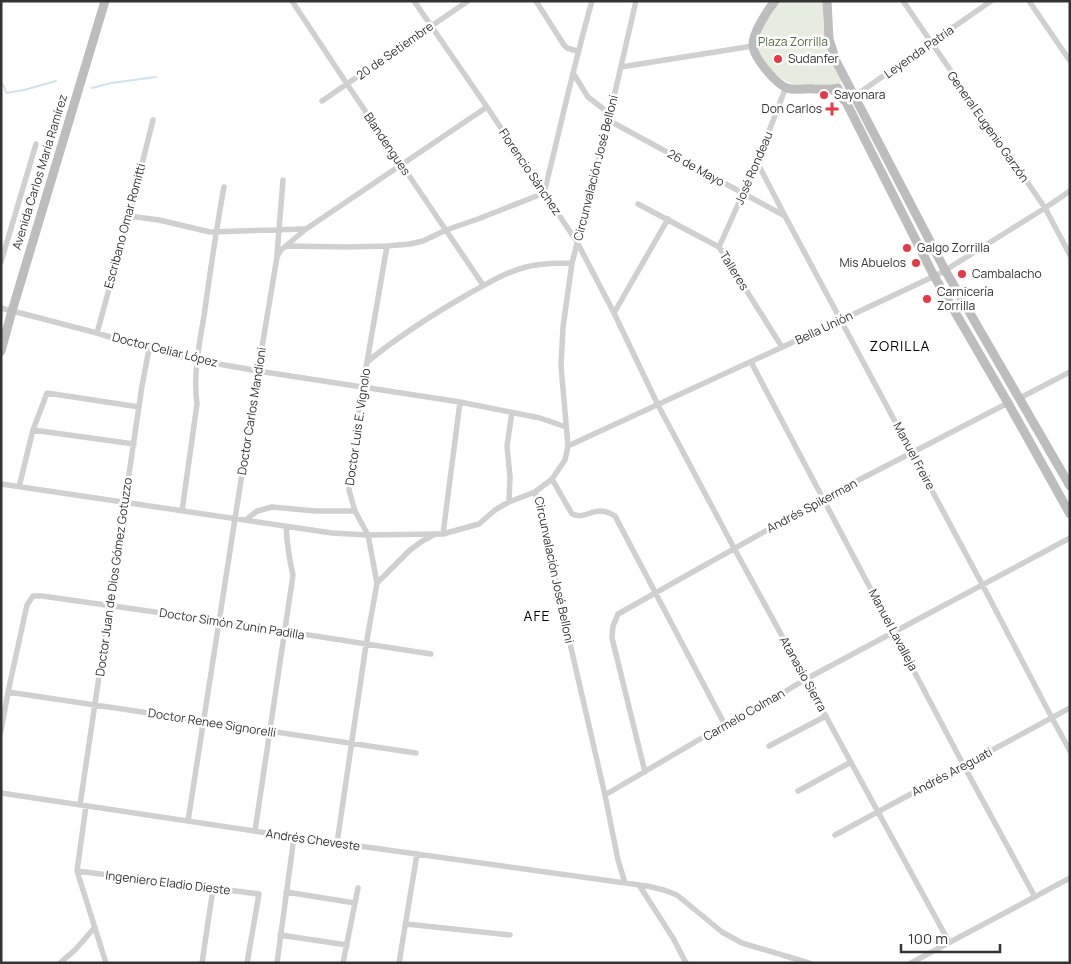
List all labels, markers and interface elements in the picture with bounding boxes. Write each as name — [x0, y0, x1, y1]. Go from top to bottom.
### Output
street label: 20 de Setiembre — [353, 18, 437, 83]
street label: Leyenda Patria — [880, 21, 957, 82]
park label: Plaza Zorrilla — [758, 33, 828, 50]
place label: Sudanfer — [788, 50, 839, 67]
marker: Sudanfer — [772, 53, 784, 65]
street label: General Eugenio Garzón — [944, 68, 1033, 186]
place label: Sayonara — [834, 86, 885, 103]
marker: Sayonara — [818, 89, 830, 101]
street label: Avenida Carlos María Ramírez — [8, 92, 71, 252]
street label: Circunvalación José Belloni — [569, 93, 622, 243]
place label: Don Carlos — [762, 100, 822, 117]
marker: Don Carlos — [826, 103, 838, 115]
street label: Blandengues — [360, 109, 415, 179]
street label: Florencio Sánchez — [495, 125, 566, 218]
street label: José Rondeau — [731, 129, 777, 207]
street label: 26 de Mayo — [665, 145, 728, 190]
street label: Escribano Omar Romitti — [100, 161, 149, 290]
place label: Galgo Zorrilla — [917, 239, 990, 256]
marker: Galgo Zorrilla — [901, 242, 913, 254]
street label: Talleres — [716, 248, 753, 294]
place label: Mis Abuelos — [839, 254, 906, 271]
marker: Mis Abuelos — [910, 257, 922, 269]
place label: Cambalacho — [972, 265, 1042, 282]
marker: Cambalacho — [956, 268, 968, 280]
place label: Carnicería Zorrilla — [937, 283, 994, 314]
marker: Carnicería Zorrilla — [921, 293, 933, 305]
street label: Bella Unión — [792, 307, 855, 348]
street label: Doctor Celiar López — [110, 328, 220, 371]
district label: ZORILLA — [870, 336, 930, 355]
street label: Doctor Carlos Mandioni — [233, 346, 270, 476]
street label: Doctor Luis E. Vignolo — [341, 367, 374, 487]
street label: Manuel Freire — [889, 419, 939, 493]
street label: Andrés Spikerman — [763, 475, 860, 537]
street label: Doctor Juan de Dios Gómez Gotuzzo — [91, 476, 136, 677]
street label: Circunvalación José Belloni — [531, 495, 578, 645]
street label: Manuel Lavalleja — [865, 586, 922, 674]
street label: Doctor Simón Zunin Padilla — [158, 604, 306, 643]
district label: AFE — [524, 606, 550, 625]
street label: Atanasio Sierra — [776, 633, 831, 714]
street label: Carmelo Colman — [700, 684, 788, 745]
street label: Doctor Renee Signorelli — [147, 704, 277, 741]
street label: Andrés Areguati — [908, 743, 995, 800]
street label: Andrés Cheveste — [265, 824, 361, 855]
street label: Ingeniero Eladio Dieste — [104, 866, 232, 899]
scale bar — [901, 922, 1000, 954]
text: 100 m — [908, 928, 948, 949]

